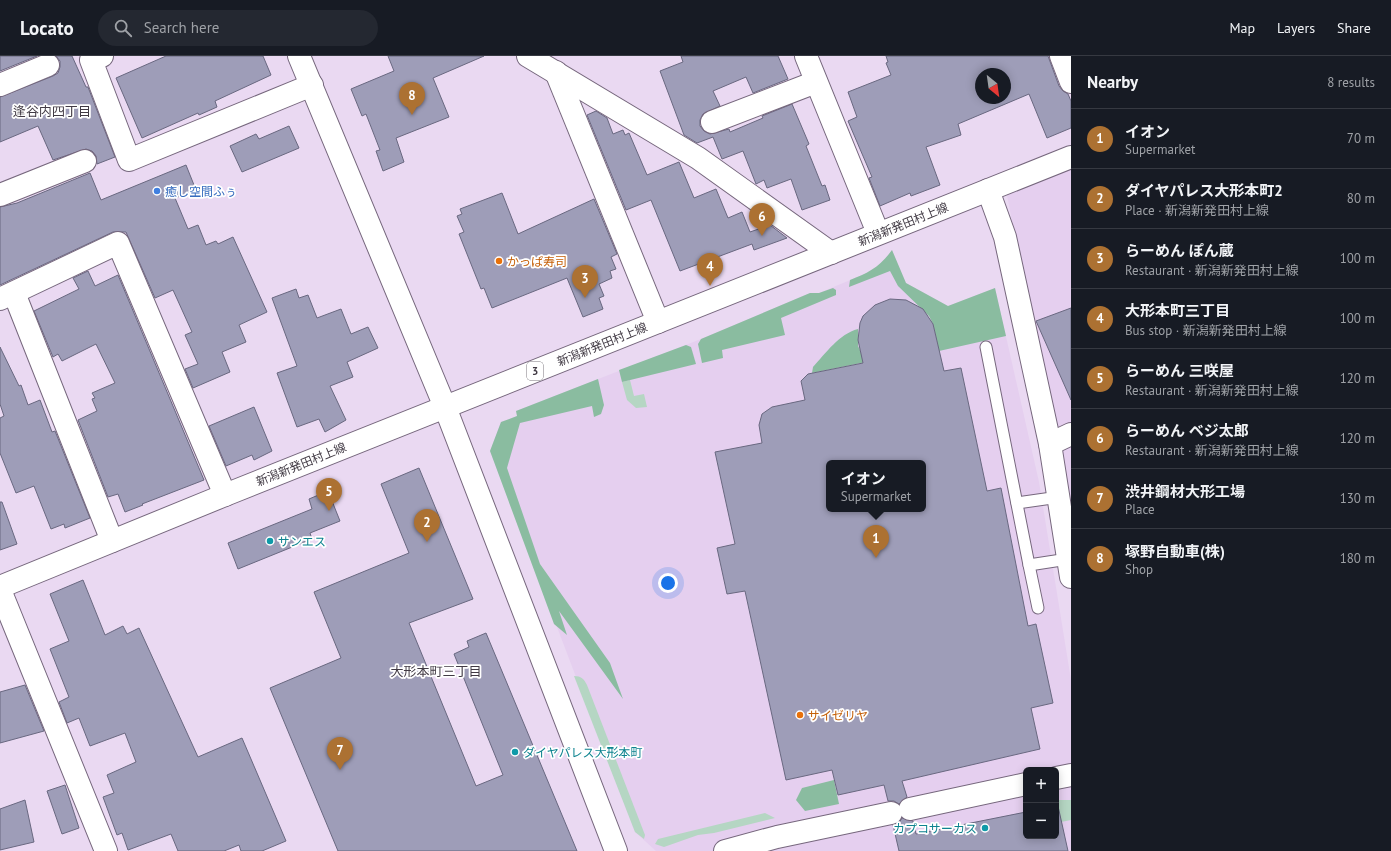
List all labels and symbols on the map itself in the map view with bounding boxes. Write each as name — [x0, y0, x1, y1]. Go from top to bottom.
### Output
north arrow — [975, 68, 1011, 104]
pin: 8 — [399, 82, 425, 115]
district label: 逢谷内四丁目 — [13, 103, 91, 120]
place label: 癒し空間ふぅ — [165, 184, 237, 199]
marker: 癒し空間ふぅ — [152, 186, 162, 196]
street label: 新潟新発田村上線 — [856, 199, 950, 249]
pin: 6 — [749, 203, 775, 236]
pin: 4 — [697, 253, 723, 286]
place label: かっぱ寿司 — [507, 254, 567, 269]
marker: かっぱ寿司 — [494, 256, 504, 266]
pin: 3 — [572, 265, 598, 298]
street label: 新潟新発田村上線 — [555, 319, 649, 369]
road number: 3 — [527, 362, 543, 380]
street label: 新潟新発田村上線 — [254, 439, 348, 489]
pin: 5 — [316, 478, 342, 511]
pin: 2 — [414, 509, 440, 542]
pin: 1 — [863, 525, 889, 558]
place label: サンエス — [278, 534, 326, 549]
marker: サンエス — [265, 536, 275, 546]
your location — [658, 573, 678, 593]
district label: 大形本町三丁目 — [390, 663, 482, 680]
place label: サイゼリヤ — [808, 708, 868, 723]
marker: サイゼリヤ — [795, 710, 805, 720]
pin: 7 — [327, 737, 353, 770]
place label: ダイヤパレス大形本町 — [523, 745, 642, 760]
marker: ダイヤパレス大形本町 — [510, 747, 520, 757]
place label: カプコサーカス — [893, 821, 977, 836]
marker: カプコサーカス — [980, 823, 990, 833]

